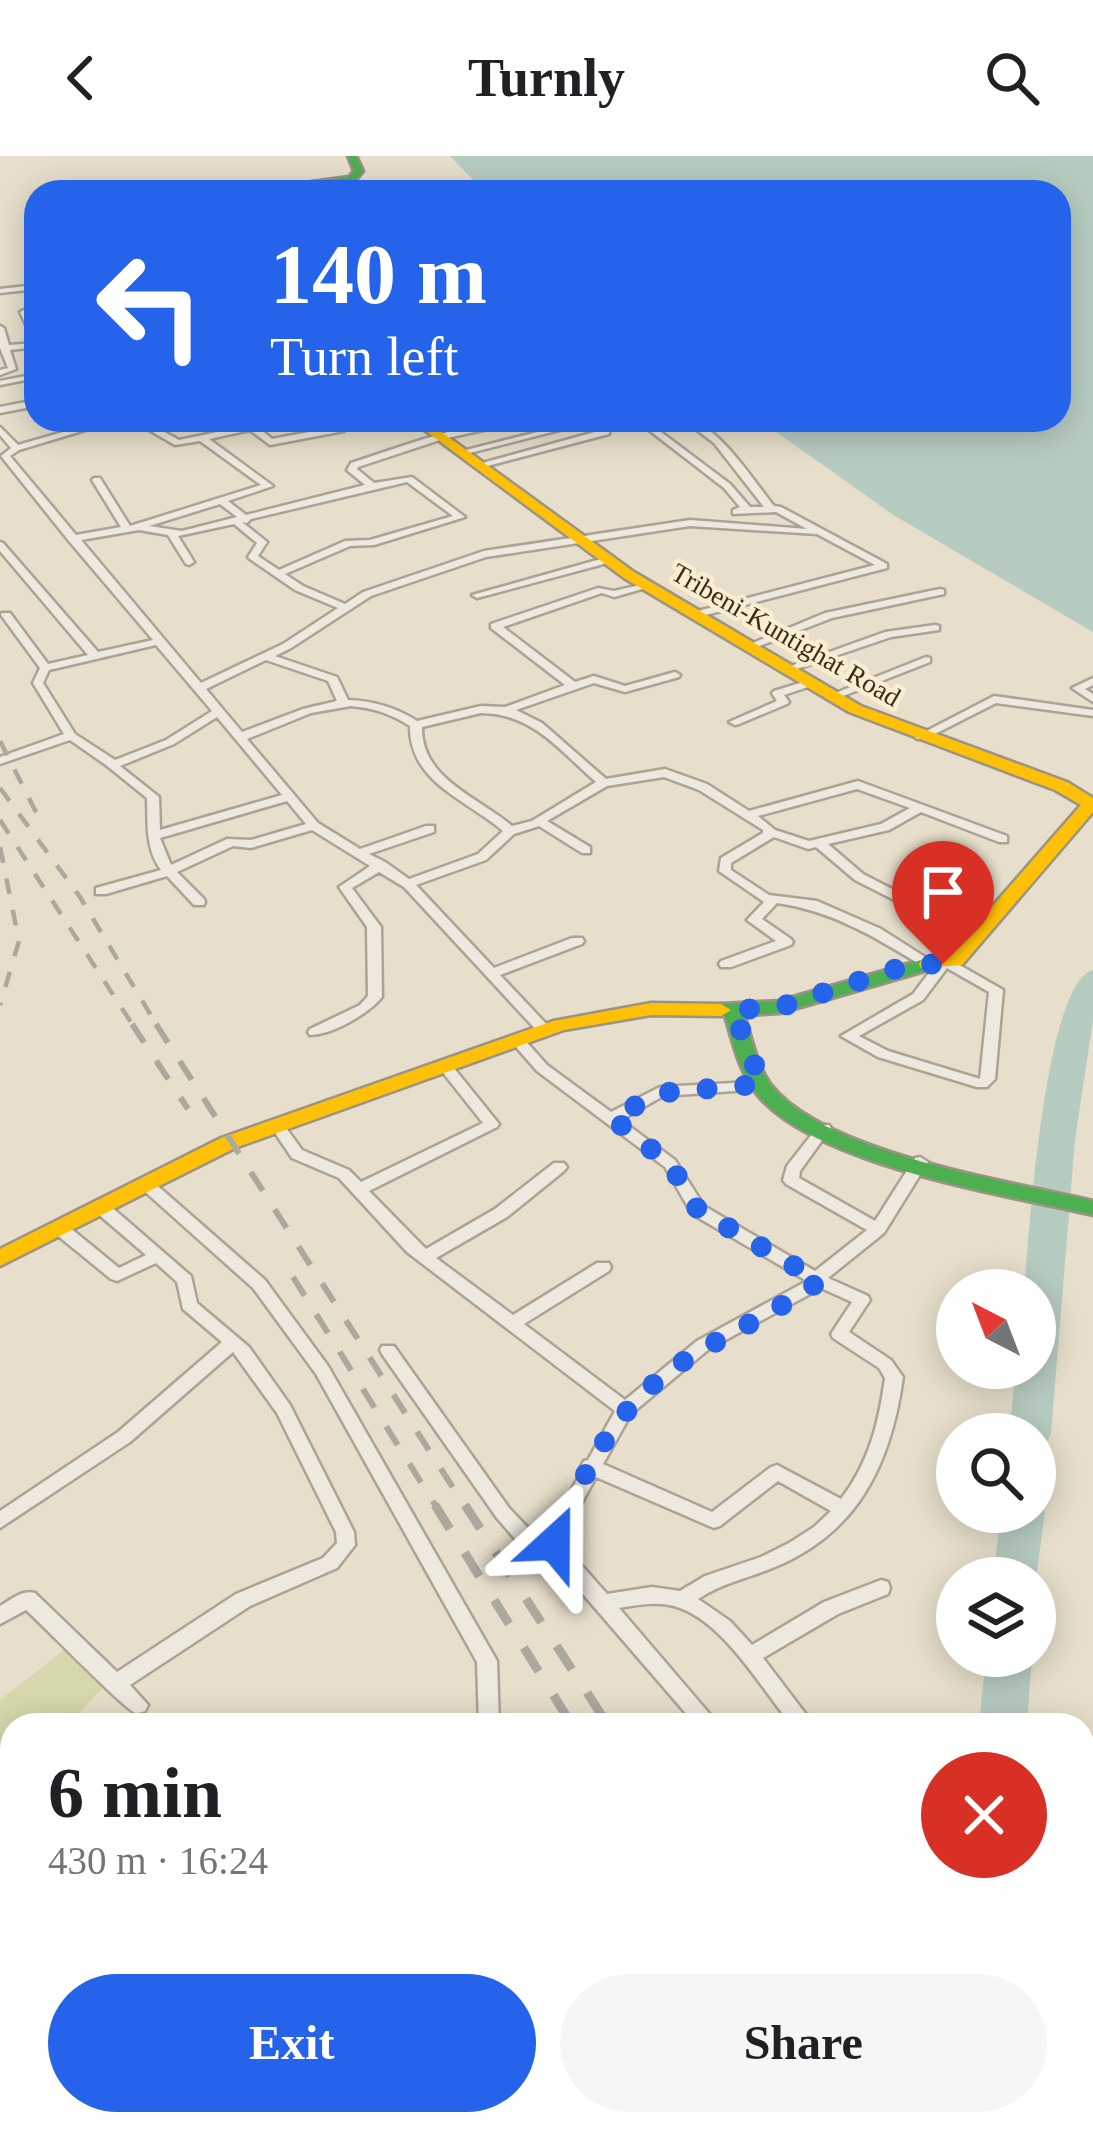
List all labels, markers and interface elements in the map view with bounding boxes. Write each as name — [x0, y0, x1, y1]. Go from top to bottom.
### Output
icon: back — [48, 45, 114, 111]
icon: search — [979, 45, 1045, 111]
text: Turnly — [468, 48, 625, 108]
icon: left — [72, 228, 228, 384]
text: 140 m — [270, 228, 487, 321]
text: Turn left — [270, 327, 459, 387]
street label: Tribeni-Kuntighat Road — [666, 557, 906, 713]
pin — [892, 841, 994, 964]
icon: arrive — [910, 859, 976, 925]
north arrow — [936, 1269, 1056, 1389]
map controls — [936, 1269, 1056, 1677]
button: search — [936, 1413, 1056, 1533]
position arrow — [491, 1480, 617, 1606]
button: layers — [936, 1557, 1056, 1677]
button: close — [921, 1752, 1047, 1878]
text: 6 min — [48, 1753, 222, 1833]
text: 430 m · 16:24 — [48, 1839, 268, 1882]
button: Exit — [48, 1974, 536, 2112]
button: Share — [560, 1974, 1047, 2112]

